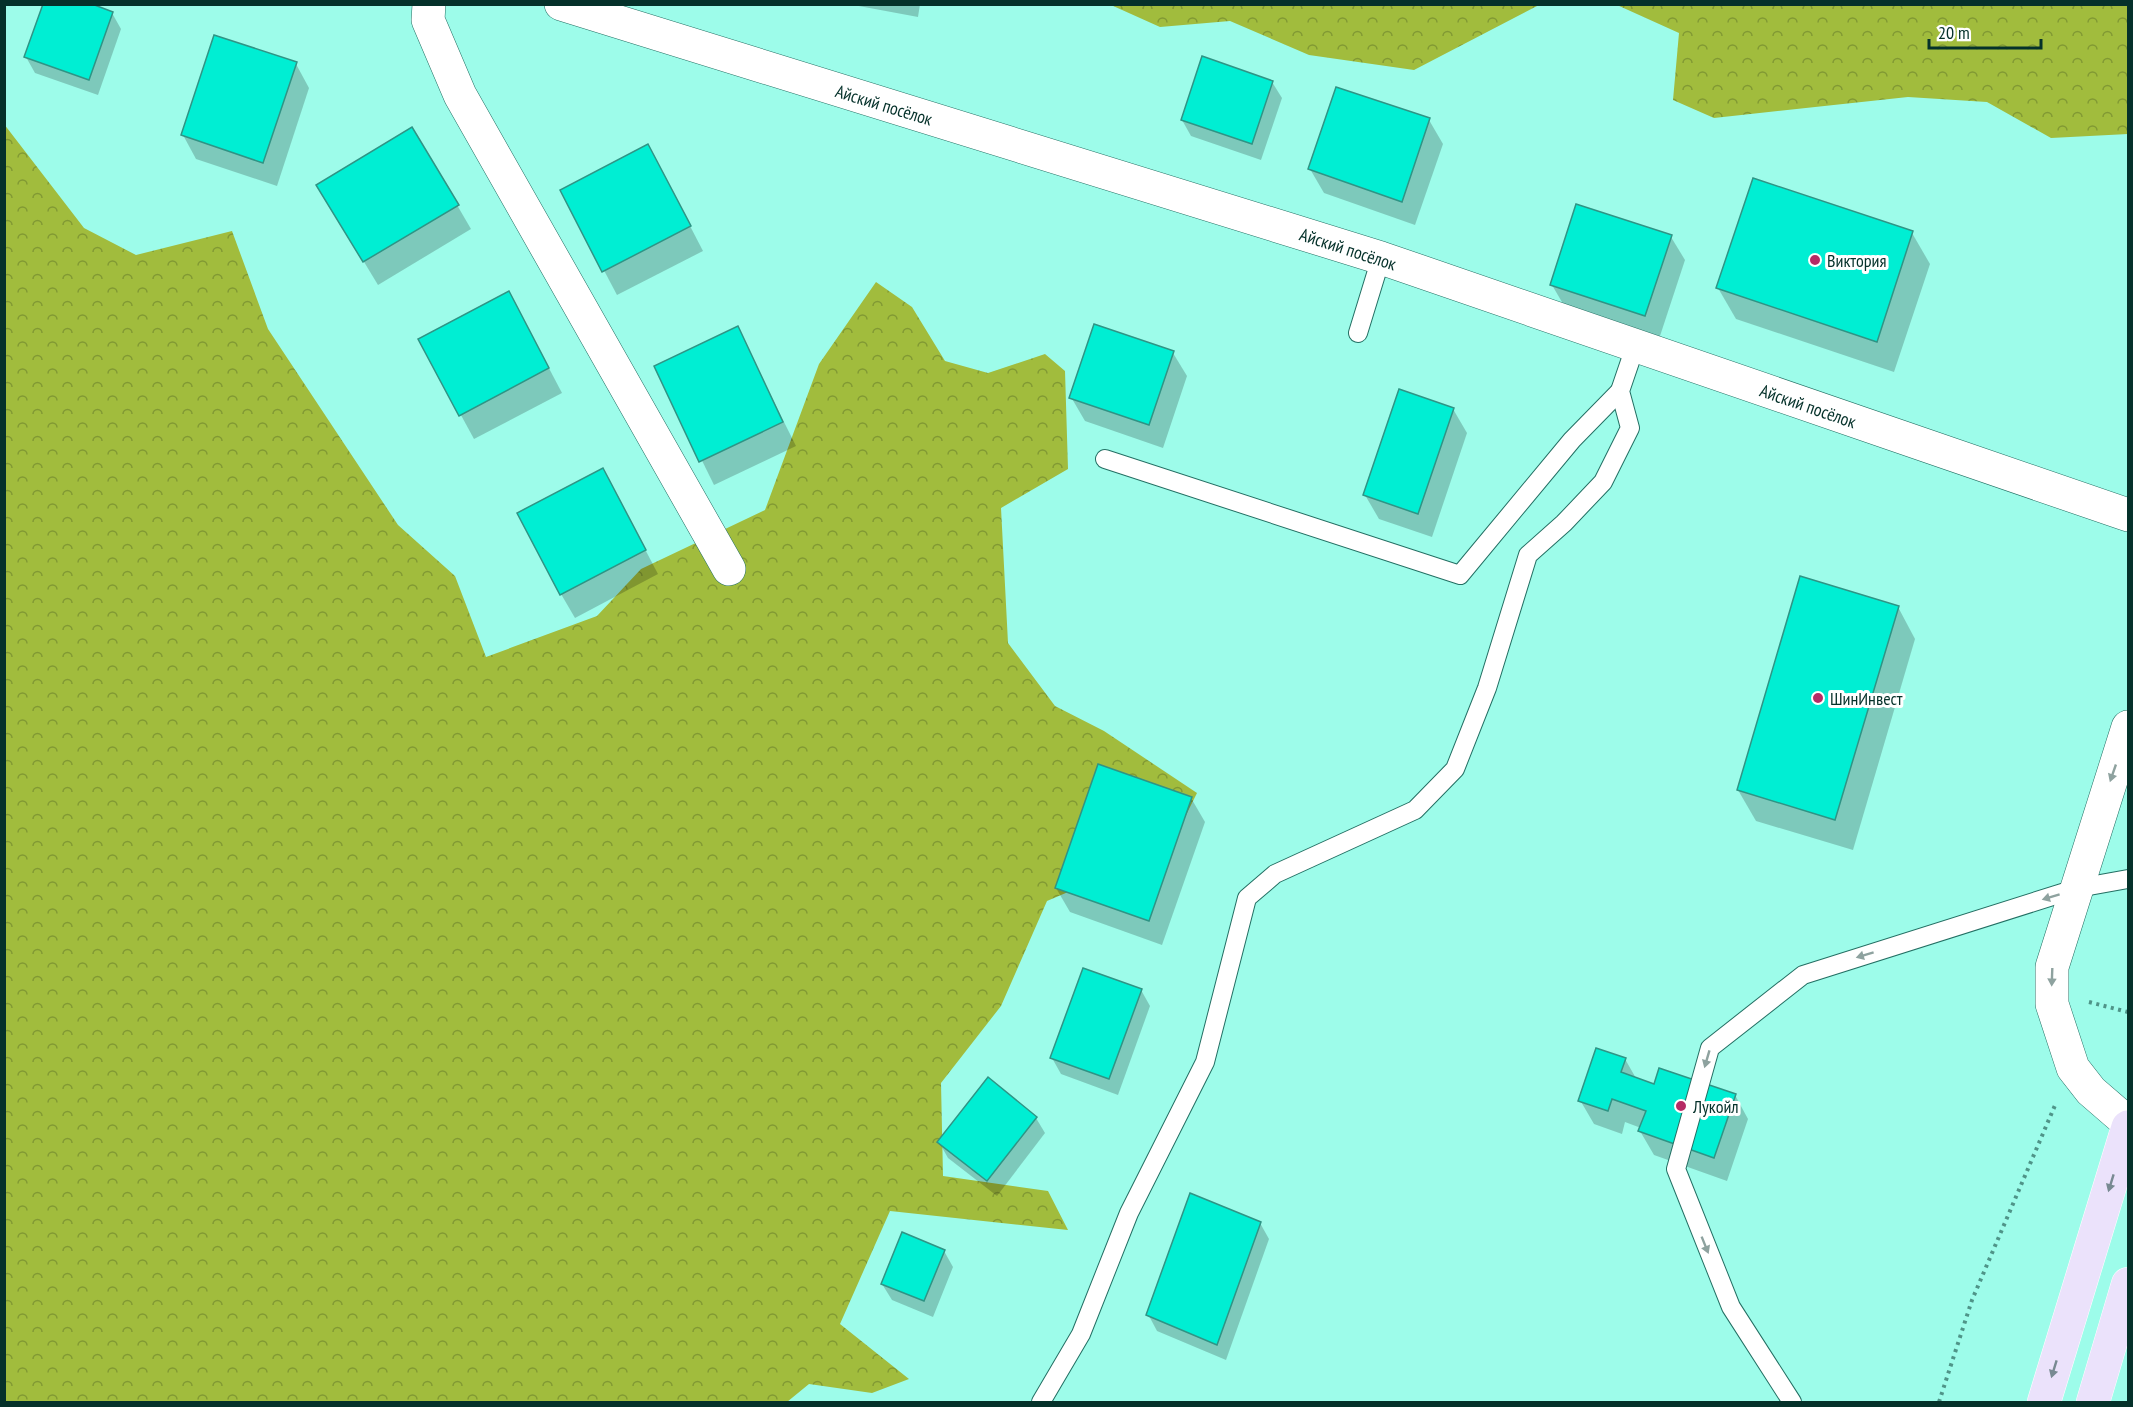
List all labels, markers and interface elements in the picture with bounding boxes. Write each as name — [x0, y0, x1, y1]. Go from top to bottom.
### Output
scale bar — [1929, 12, 2042, 50]
text: 20 m — [1938, 21, 1970, 44]
street label: Айский посёлок — [833, 79, 935, 131]
street label: Айский посёлок — [1297, 223, 1399, 275]
place label: Виктория — [1827, 249, 1886, 272]
marker: Виктория — [1808, 253, 1822, 267]
street label: Айский посёлок — [1757, 379, 1859, 433]
place label: ШинИнвест — [1830, 687, 1903, 710]
marker: ШинИнвест — [1811, 691, 1825, 705]
one-way arrow — [2107, 765, 2117, 783]
one-way arrow — [2042, 893, 2060, 902]
one-way arrow — [1856, 951, 1874, 960]
one-way arrow — [2048, 967, 2057, 986]
one-way arrow — [1702, 1051, 1711, 1069]
place label: Лукойл — [1692, 1095, 1739, 1118]
marker: Лукойл — [1674, 1099, 1688, 1113]
one-way arrow — [2106, 1174, 2115, 1192]
one-way arrow — [1700, 1236, 1710, 1254]
one-way arrow — [2049, 1360, 2058, 1378]

